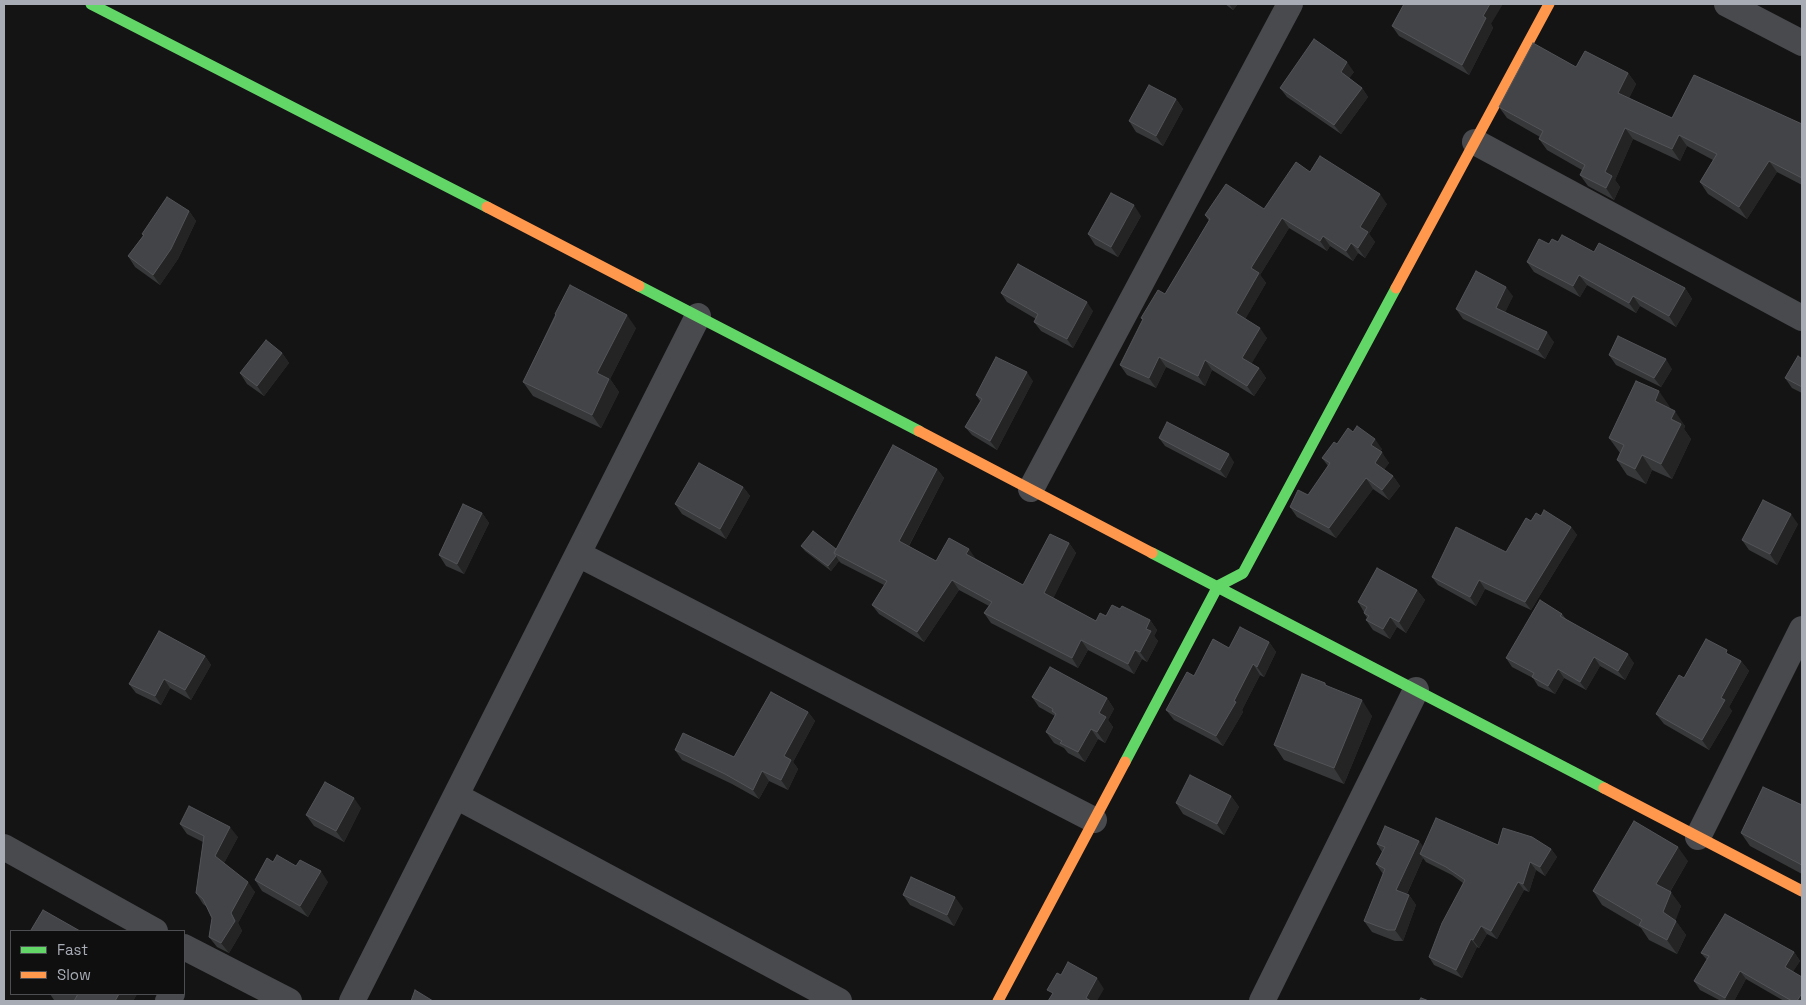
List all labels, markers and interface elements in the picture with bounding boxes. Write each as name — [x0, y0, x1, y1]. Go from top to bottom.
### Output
legend — [10, 930, 185, 995]
text: Fast — [57, 940, 88, 959]
text: Slow — [57, 965, 91, 984]

